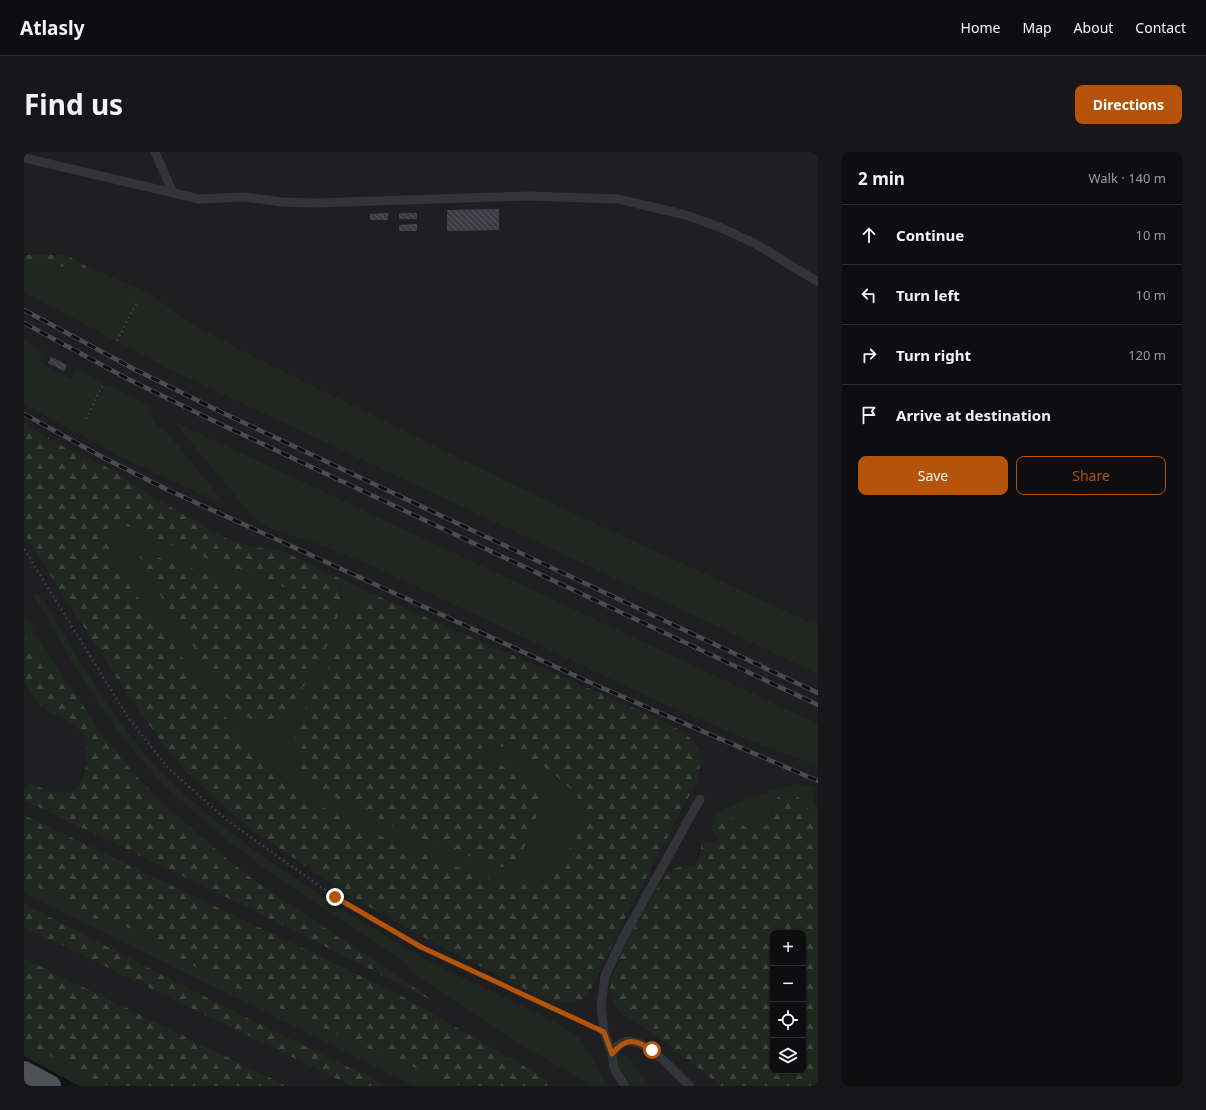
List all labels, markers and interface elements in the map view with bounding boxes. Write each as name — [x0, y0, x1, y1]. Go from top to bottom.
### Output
text: Atlasly — [20, 15, 85, 41]
text: Home — [961, 18, 1000, 37]
text: Map — [1022, 18, 1052, 37]
text: About — [1074, 18, 1113, 37]
text: Contact — [1135, 18, 1186, 37]
text: Find us — [24, 85, 123, 123]
button: Directions — [1075, 85, 1182, 124]
text: 2 min — [858, 167, 905, 190]
text: Walk · 140 m — [1088, 169, 1166, 187]
icon: ahead — [858, 224, 880, 246]
text: Continue — [896, 225, 964, 245]
text: 10 m — [1136, 226, 1166, 244]
icon: left — [858, 284, 880, 306]
text: Turn left — [896, 285, 960, 305]
text: 10 m — [1136, 286, 1166, 304]
icon: right — [858, 344, 880, 366]
text: Turn right — [896, 345, 971, 365]
text: 120 m — [1128, 346, 1166, 364]
icon: arrive — [858, 404, 880, 426]
text: Arrive at destination — [896, 405, 1051, 425]
button: Save — [858, 456, 1008, 495]
button: Share — [1016, 456, 1166, 495]
route end — [326, 888, 344, 906]
map controls — [770, 930, 806, 1074]
button: + — [770, 930, 806, 966]
button: − — [770, 966, 806, 1002]
button: locate — [770, 1002, 806, 1038]
button: layers — [770, 1038, 806, 1074]
route start — [643, 1041, 661, 1059]

